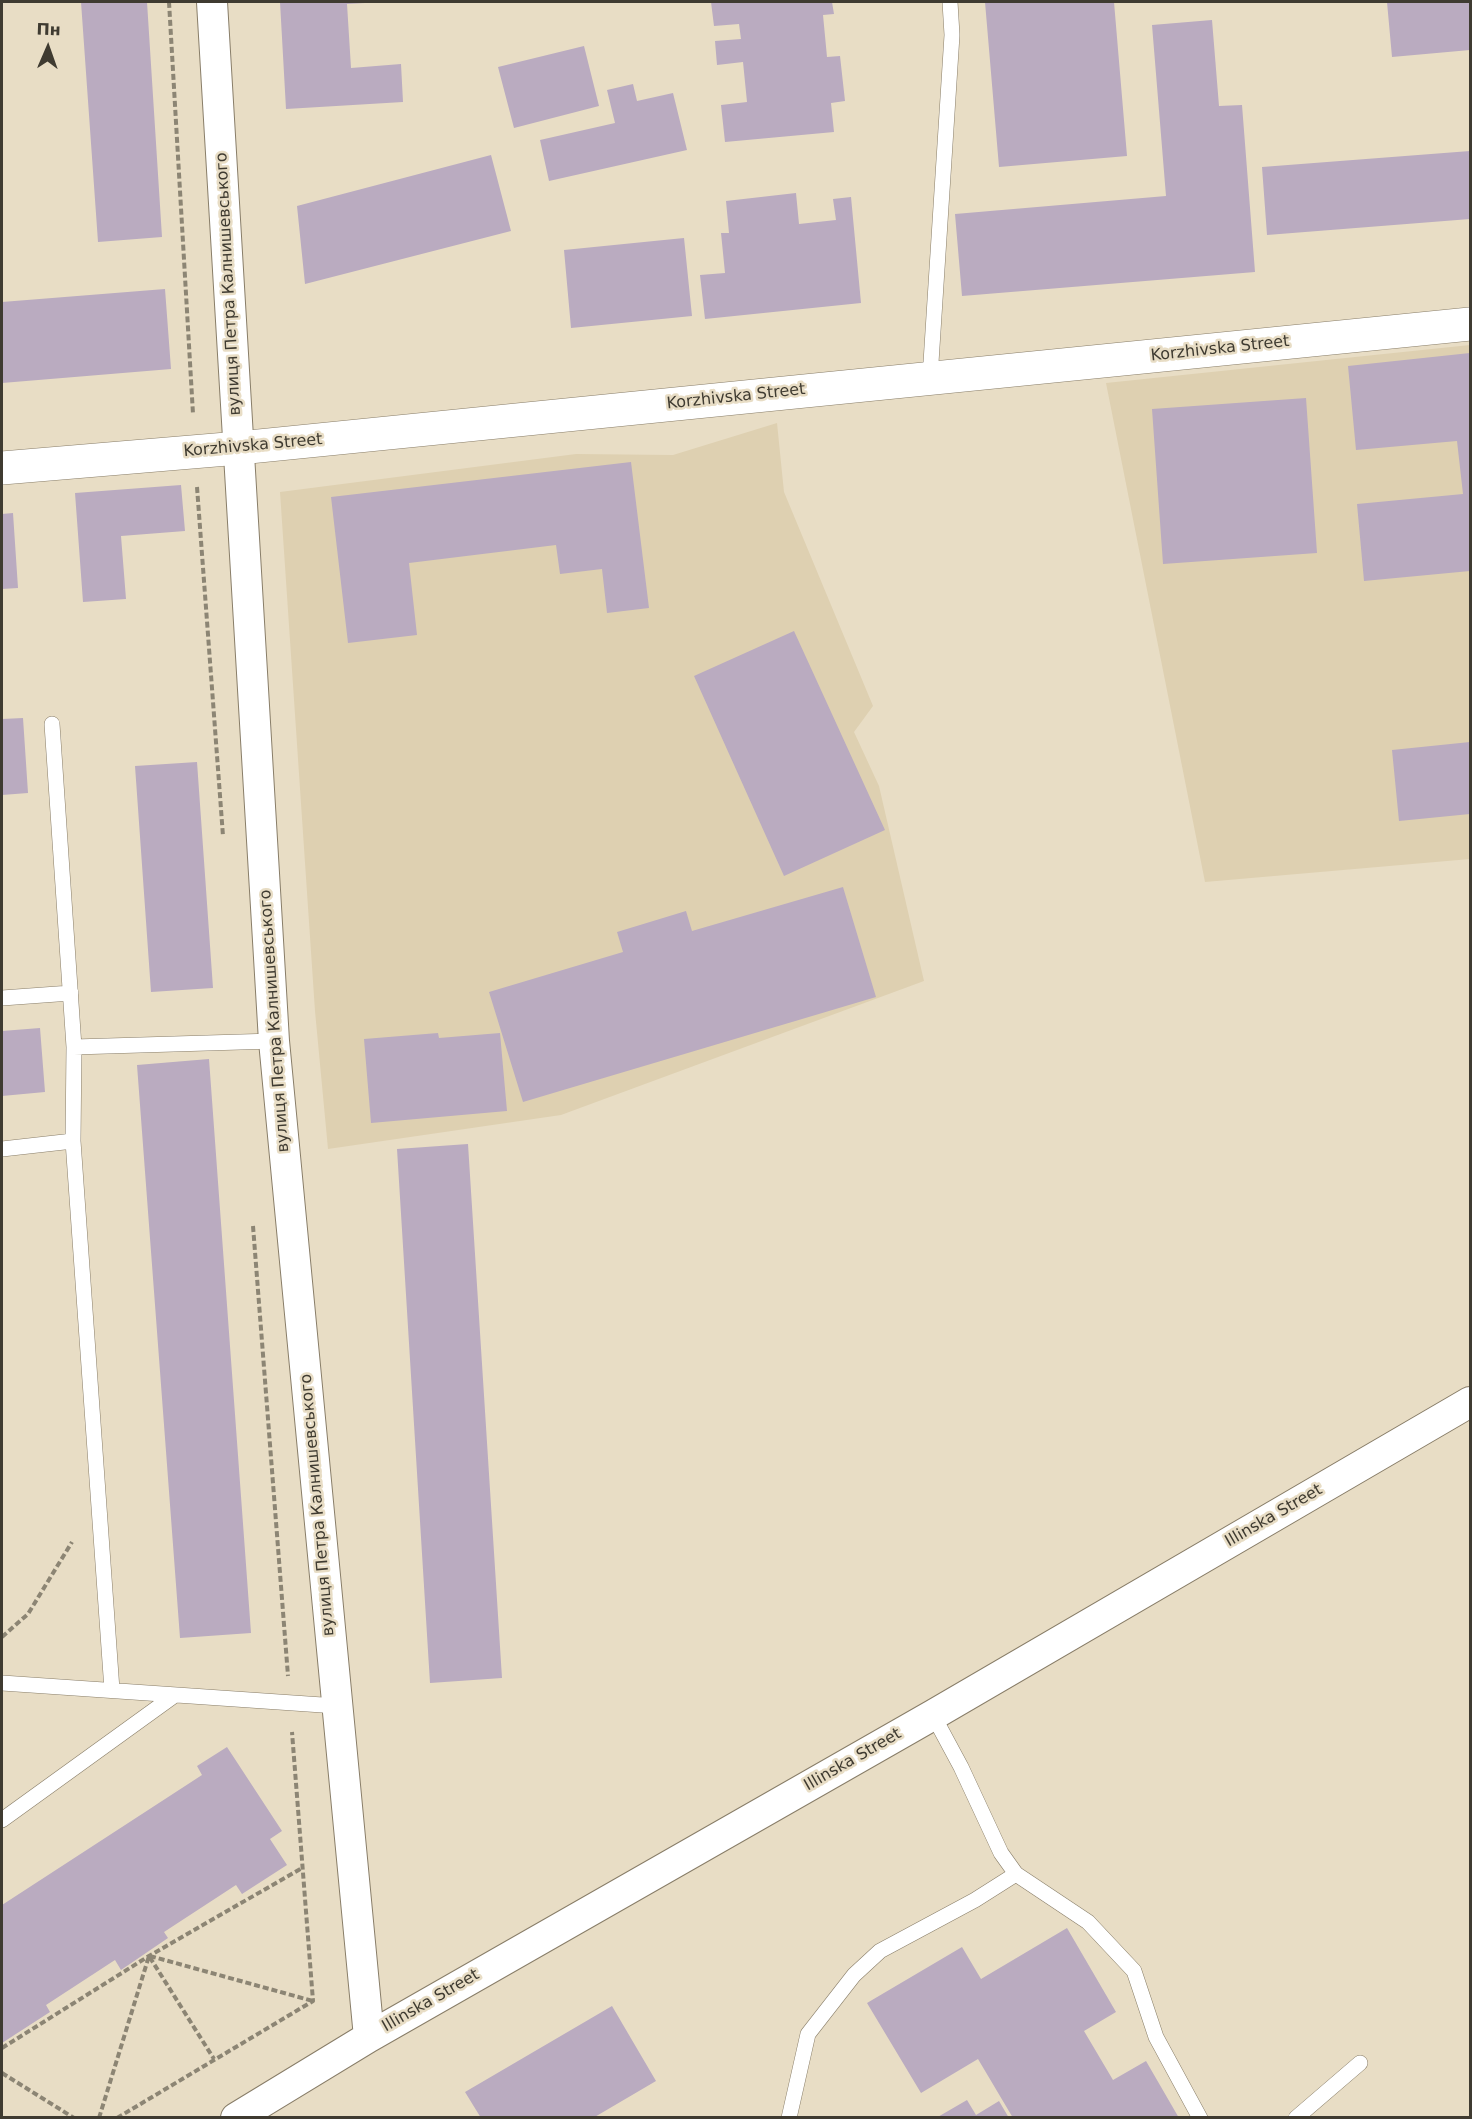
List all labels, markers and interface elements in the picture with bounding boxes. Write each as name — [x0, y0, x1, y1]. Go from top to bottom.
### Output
north arrow — [18, 18, 78, 78]
text: Пн — [36, 20, 61, 39]
street label: вулиця Петра Калнишевського — [213, 152, 245, 416]
street label: Korzhivska Street — [1150, 332, 1290, 366]
street label: Korzhivska Street — [666, 380, 806, 414]
street label: Korzhivska Street — [183, 430, 323, 462]
street label: вулиця Петра Калнишевського — [256, 889, 294, 1153]
street label: вулиця Петра Калнишевського — [297, 1373, 339, 1637]
street label: Illinska Street — [1222, 1480, 1326, 1552]
street label: Illinska Street — [801, 1724, 905, 1796]
street label: Illinska Street — [379, 1965, 483, 2037]

